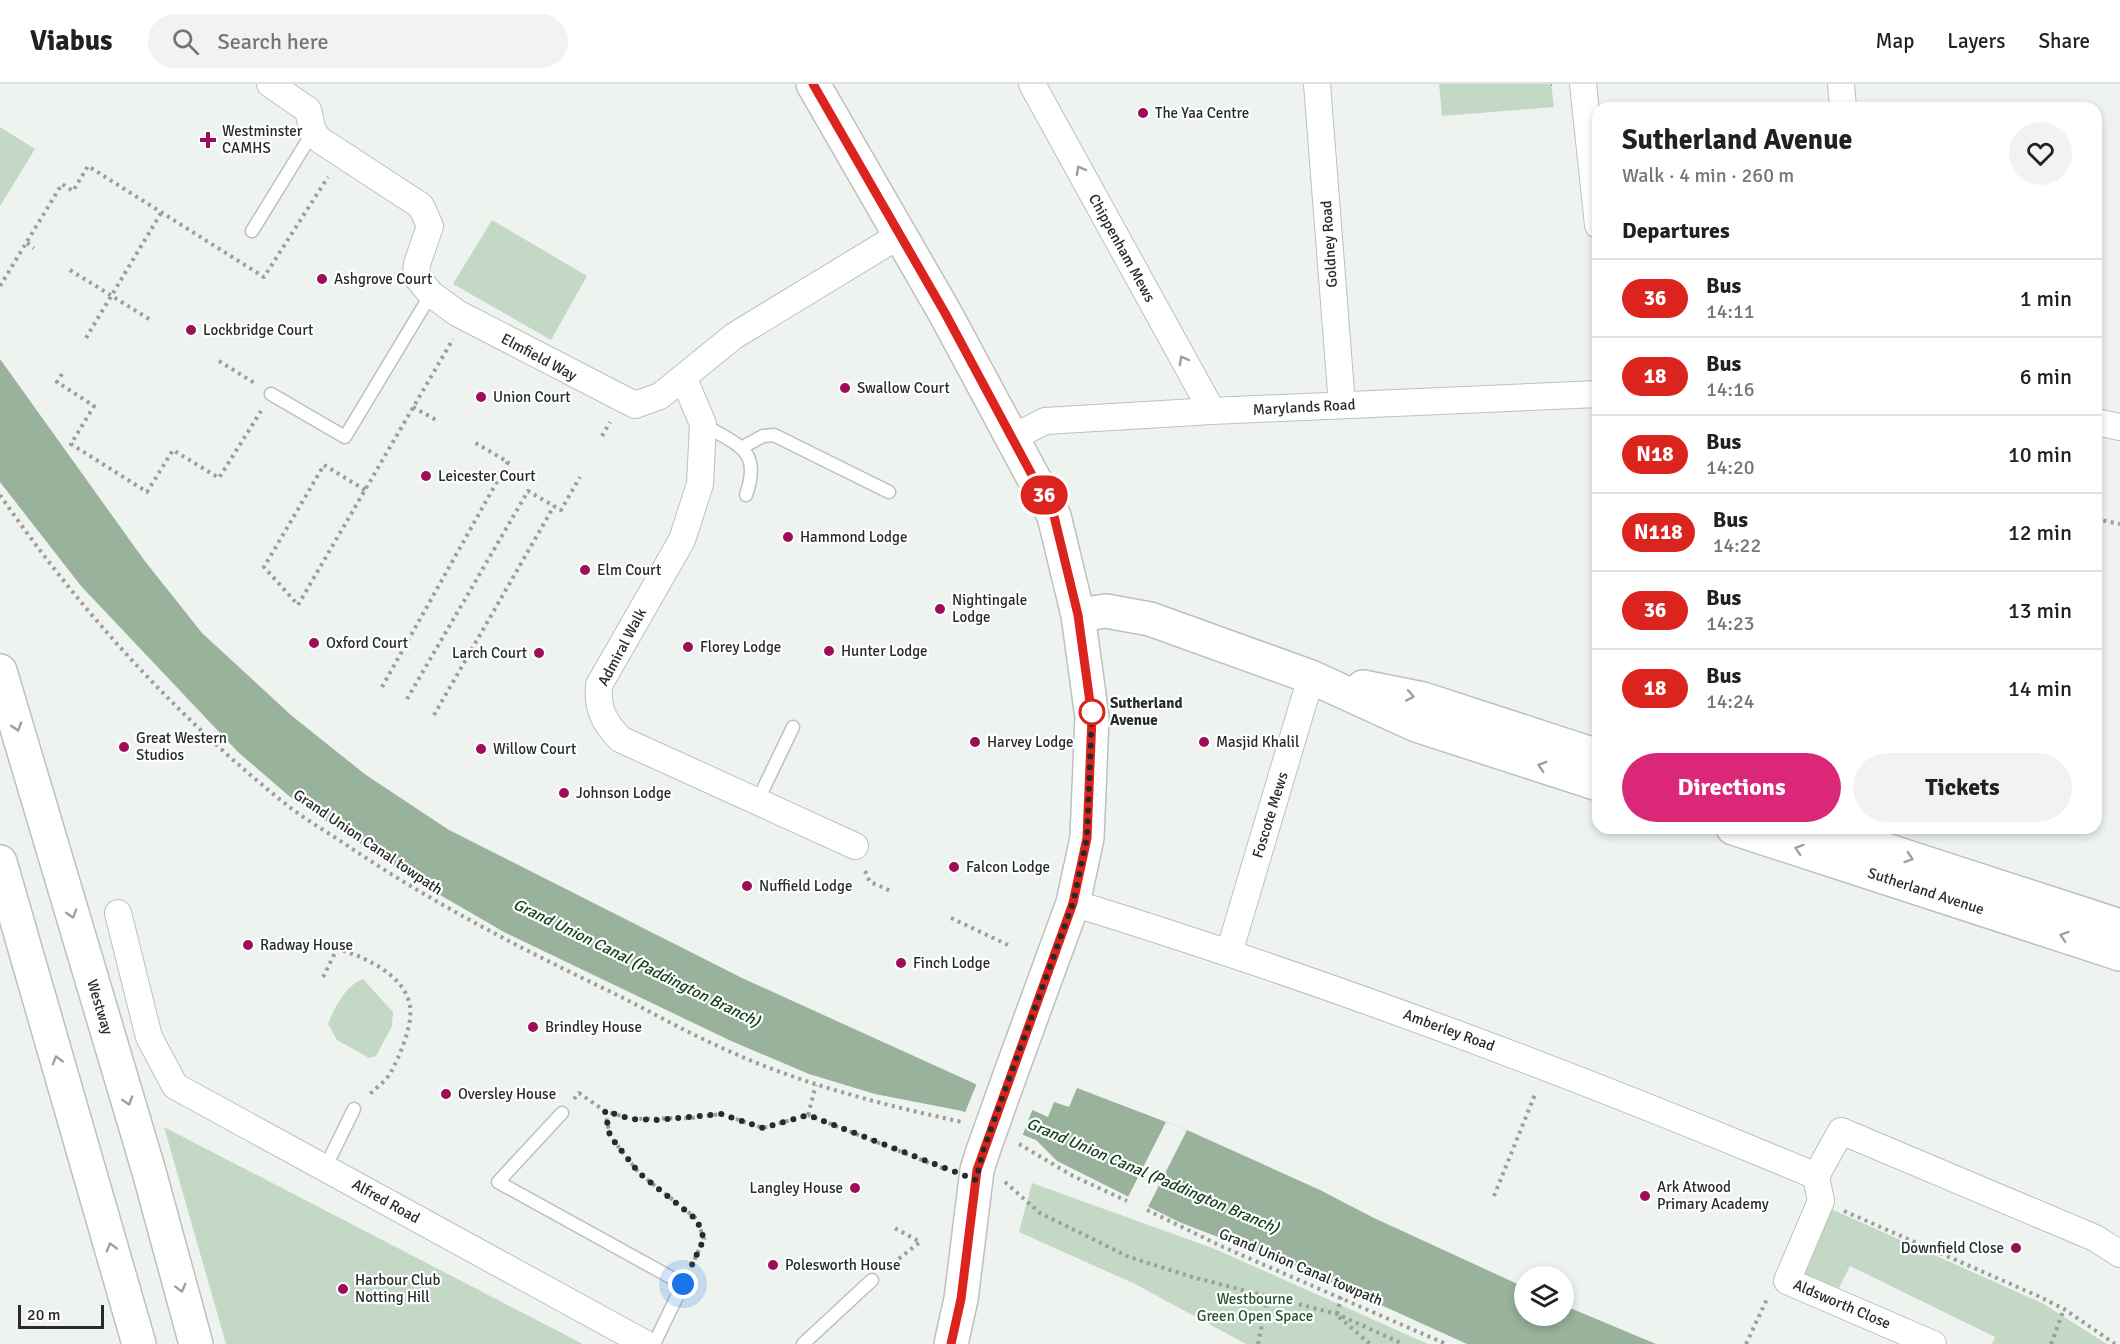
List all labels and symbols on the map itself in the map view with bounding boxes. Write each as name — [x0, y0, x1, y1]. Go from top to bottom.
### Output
place label: The Yaa Centre — [1155, 104, 1249, 122]
marker: The Yaa Centre — [1136, 106, 1150, 120]
place label: Westminster CAMHS — [222, 122, 303, 157]
marker: Westminster CAMHS — [199, 131, 217, 149]
one-way arrow — [1076, 166, 1087, 177]
street label: Chippenham Mews — [1085, 191, 1159, 306]
street label: Goldney Road — [1317, 200, 1341, 288]
place label: Ashgrove Court — [334, 270, 432, 288]
marker: Ashgrove Court — [315, 272, 329, 286]
place label: Lockbridge Court — [203, 321, 313, 339]
marker: Lockbridge Court — [184, 323, 198, 337]
street label: Elmfield Way — [498, 330, 580, 384]
one-way arrow — [1179, 356, 1190, 366]
place label: Swallow Court — [857, 379, 950, 397]
marker: Swallow Court — [838, 381, 852, 395]
place label: Union Court — [493, 388, 571, 406]
marker: Union Court — [474, 390, 488, 404]
street label: Marylands Road — [1252, 395, 1356, 419]
place label: Leicester Court — [438, 467, 536, 485]
marker: Leicester Court — [419, 469, 433, 483]
line badge: 36 — [1017, 476, 1071, 514]
place label: Hammond Lodge — [800, 528, 908, 546]
marker: Hammond Lodge — [781, 530, 795, 544]
place label: Elm Court — [597, 561, 661, 579]
marker: Elm Court — [578, 563, 592, 577]
place label: Nightingale Lodge — [952, 591, 1027, 626]
marker: Nightingale Lodge — [933, 602, 947, 616]
street label: Admiral Walk — [594, 605, 650, 689]
place label: Oxford Court — [326, 634, 408, 652]
marker: Oxford Court — [307, 636, 321, 650]
place label: Florey Lodge — [700, 638, 781, 656]
marker: Florey Lodge — [681, 640, 695, 654]
place label: Hunter Lodge — [841, 642, 928, 660]
place label: Larch Court — [452, 644, 527, 662]
marker: Hunter Lodge — [822, 644, 836, 658]
marker: Larch Court — [532, 646, 546, 660]
one-way arrow — [1405, 689, 1415, 702]
place label: Sutherland Avenue — [1110, 694, 1182, 729]
marker: Sutherland Avenue — [1079, 699, 1105, 725]
one-way arrow — [10, 721, 22, 732]
place label: Great Western Studios — [136, 729, 227, 764]
place label: Harvey Lodge — [987, 733, 1074, 751]
place label: Masjid Khalil — [1216, 733, 1299, 751]
marker: Harvey Lodge — [968, 735, 982, 749]
marker: Masjid Khalil — [1197, 735, 1211, 749]
marker: Great Western Studios — [117, 740, 131, 754]
place label: Willow Court — [493, 740, 576, 758]
marker: Willow Court — [474, 742, 488, 756]
one-way arrow — [1537, 761, 1548, 773]
street label: Foscote Mews — [1248, 769, 1292, 860]
place label: Johnson Lodge — [576, 784, 671, 802]
street label: Grand Union Canal towpath — [290, 785, 446, 899]
marker: Johnson Lodge — [557, 786, 571, 800]
one-way arrow — [1794, 844, 1805, 857]
one-way arrow — [1903, 850, 1914, 863]
place label: Falcon Lodge — [966, 858, 1050, 876]
marker: Falcon Lodge — [947, 860, 961, 874]
street label: Sutherland Avenue — [1866, 864, 1986, 918]
place label: Nuffield Lodge — [759, 877, 852, 895]
marker: Nuffield Lodge — [740, 879, 754, 893]
water label: Grand Union Canal (Paddington Branch) — [510, 894, 764, 1032]
one-way arrow — [65, 908, 77, 919]
one-way arrow — [2059, 931, 2070, 943]
place label: Radway House — [260, 936, 353, 954]
marker: Radway House — [241, 938, 255, 952]
place label: Finch Lodge — [913, 954, 990, 972]
marker: Finch Lodge — [894, 956, 908, 970]
street label: Westway — [83, 977, 117, 1037]
street label: Amberley Road — [1401, 1005, 1497, 1055]
place label: Brindley House — [545, 1018, 642, 1036]
marker: Brindley House — [526, 1020, 540, 1034]
one-way arrow — [52, 1055, 64, 1066]
place label: Oversley House — [458, 1085, 556, 1103]
marker: Oversley House — [439, 1087, 453, 1101]
one-way arrow — [121, 1095, 133, 1106]
water label: Grand Union Canal (Paddington Branch) — [1023, 1114, 1282, 1239]
street label: Alfred Road — [349, 1175, 423, 1227]
place label: Ark Atwood Primary Academy — [1657, 1178, 1769, 1213]
place label: Langley House — [750, 1179, 843, 1197]
marker: Langley House — [848, 1181, 862, 1195]
marker: Ark Atwood Primary Academy — [1638, 1189, 1652, 1203]
street label: Grand Union Canal towpath — [1216, 1224, 1386, 1310]
place label: Downfield Close — [1901, 1239, 2004, 1257]
marker: Downfield Close — [2009, 1241, 2023, 1255]
one-way arrow — [106, 1243, 118, 1253]
place label: Polesworth House — [785, 1256, 900, 1274]
marker: Polesworth House — [766, 1258, 780, 1272]
your location — [668, 1269, 698, 1299]
place label: Harbour Club Notting Hill — [355, 1271, 440, 1306]
street label: Aldsworth Close — [1791, 1275, 1893, 1333]
marker: Harbour Club Notting Hill — [336, 1282, 350, 1296]
one-way arrow — [174, 1283, 186, 1293]
park label: Westbourne Green Open Space — [1197, 1290, 1313, 1325]
scale bar — [18, 1302, 104, 1330]

